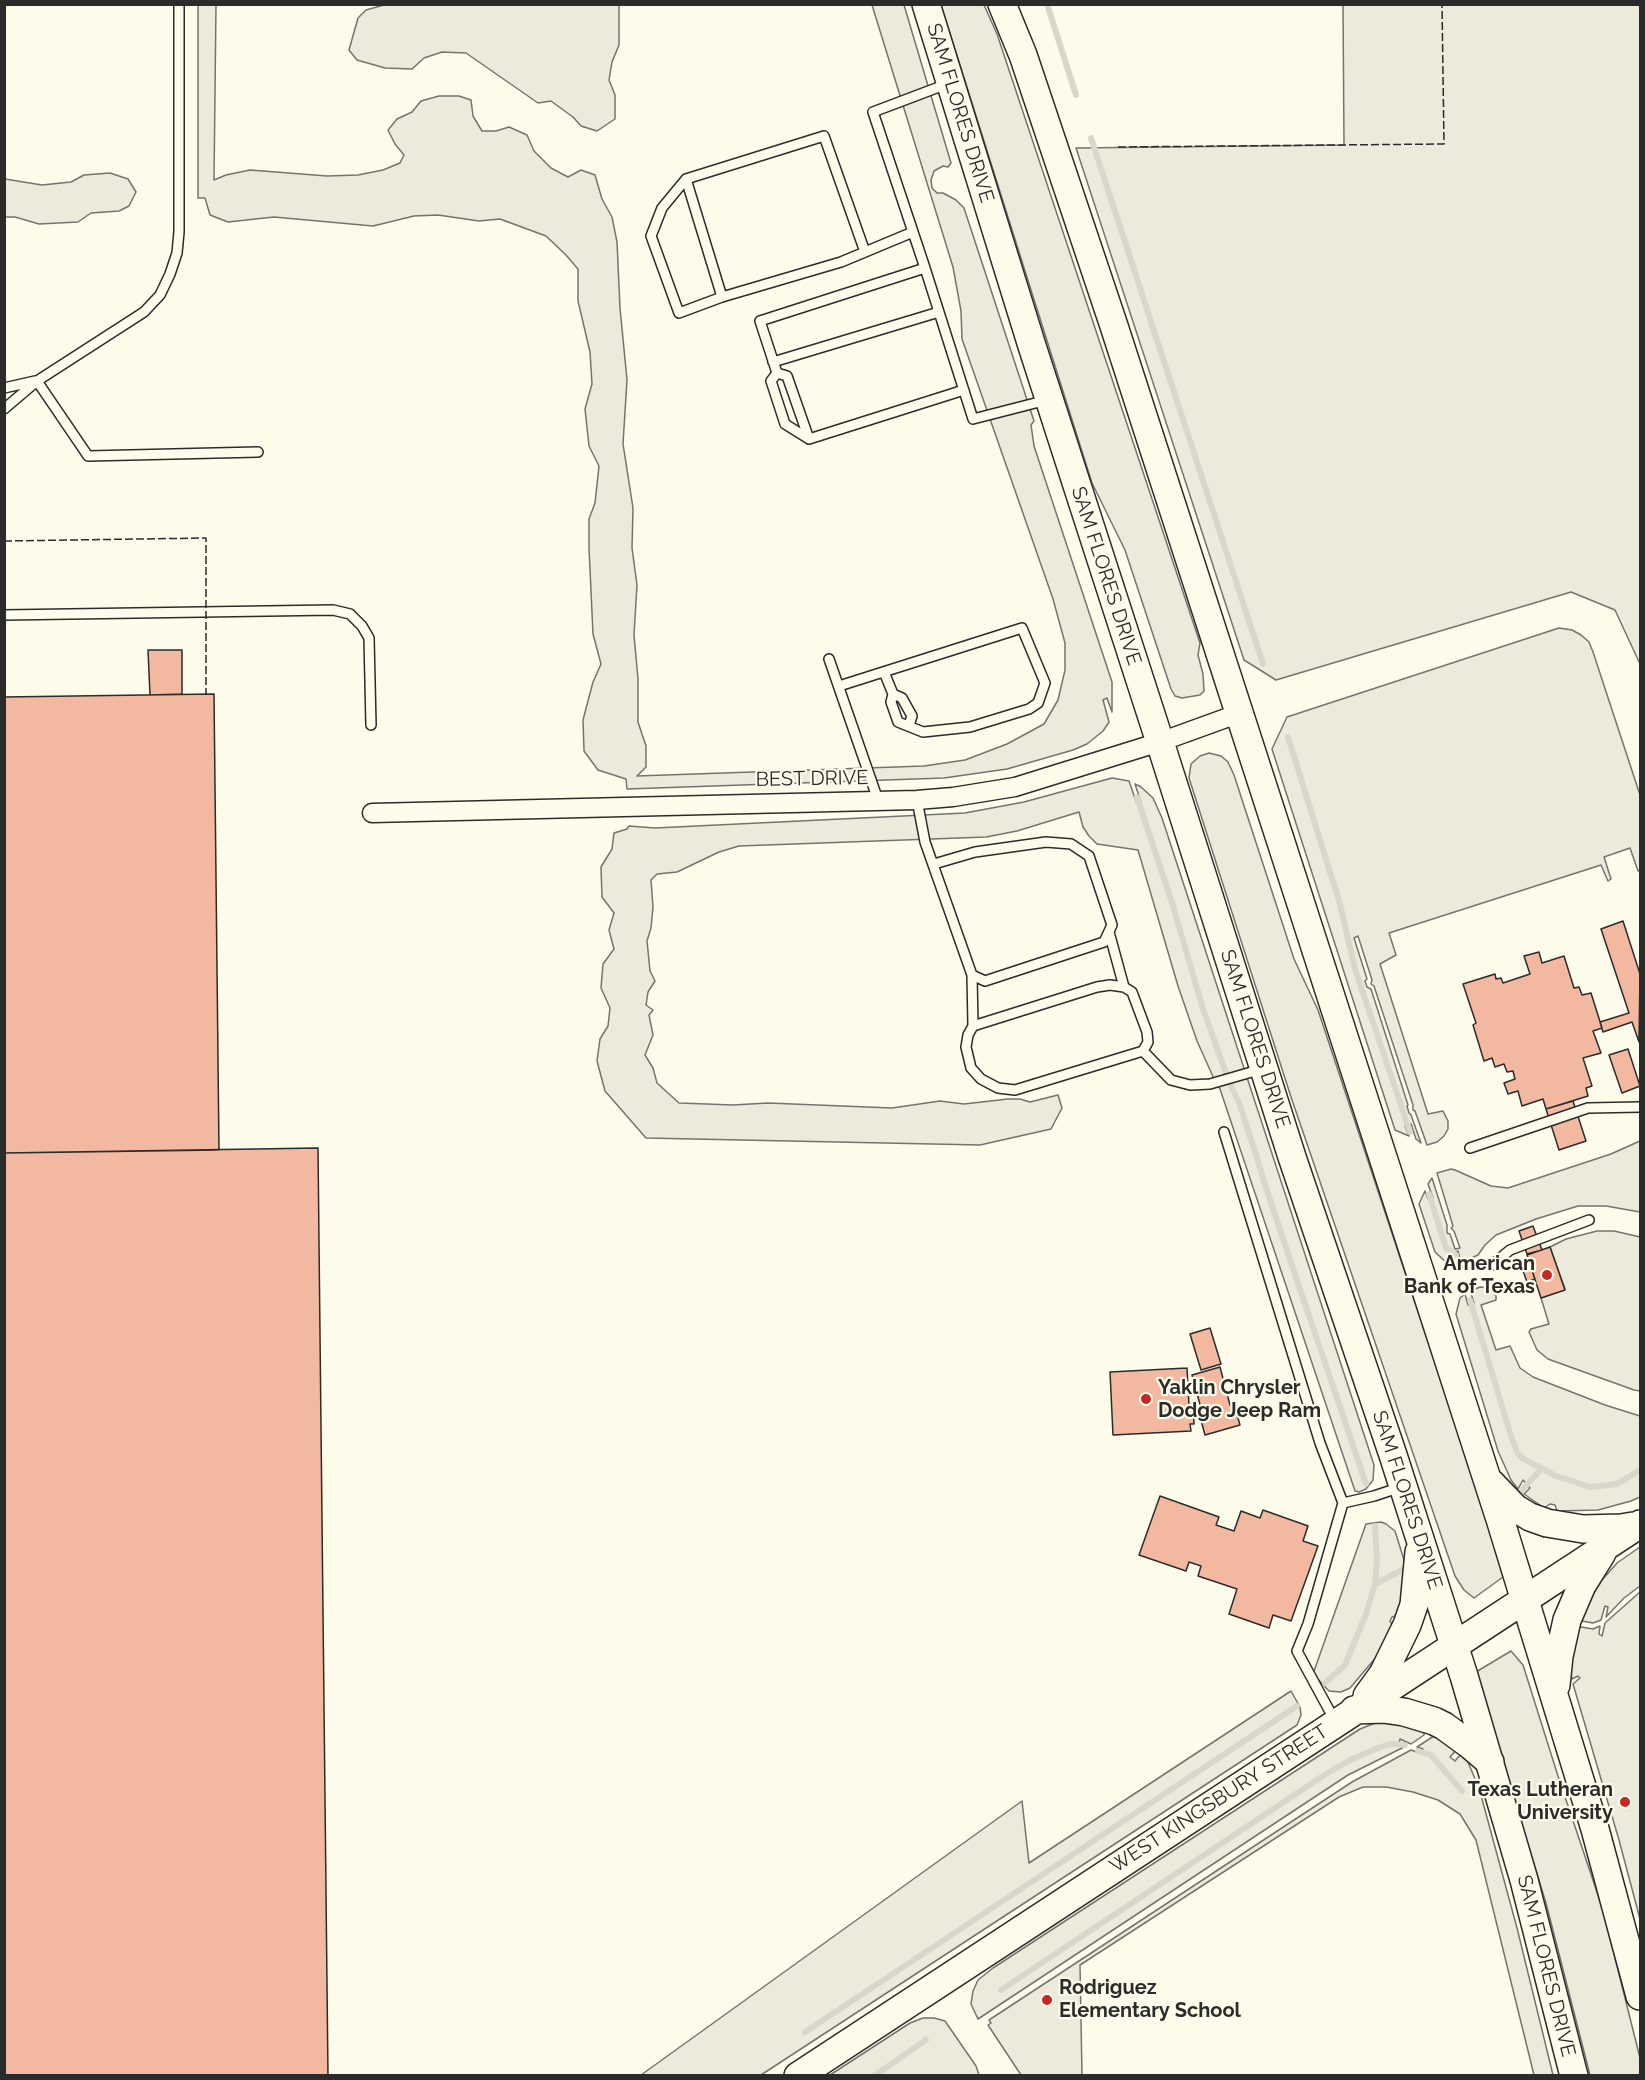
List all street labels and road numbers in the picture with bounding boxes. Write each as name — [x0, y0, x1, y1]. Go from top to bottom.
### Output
street label: SAM FLORES DRIVE — [921, 20, 999, 206]
street label: SAM FLORES DRIVE — [1066, 484, 1146, 668]
street label: BEST DRIVE — [755, 766, 869, 792]
street label: SAM FLORES DRIVE — [1215, 947, 1295, 1131]
street label: SAM FLORES DRIVE — [1367, 1408, 1447, 1592]
street label: WEST KINGSBURY STREET — [1105, 1719, 1333, 1879]
street label: SAM FLORES DRIVE — [1512, 1873, 1580, 2059]

